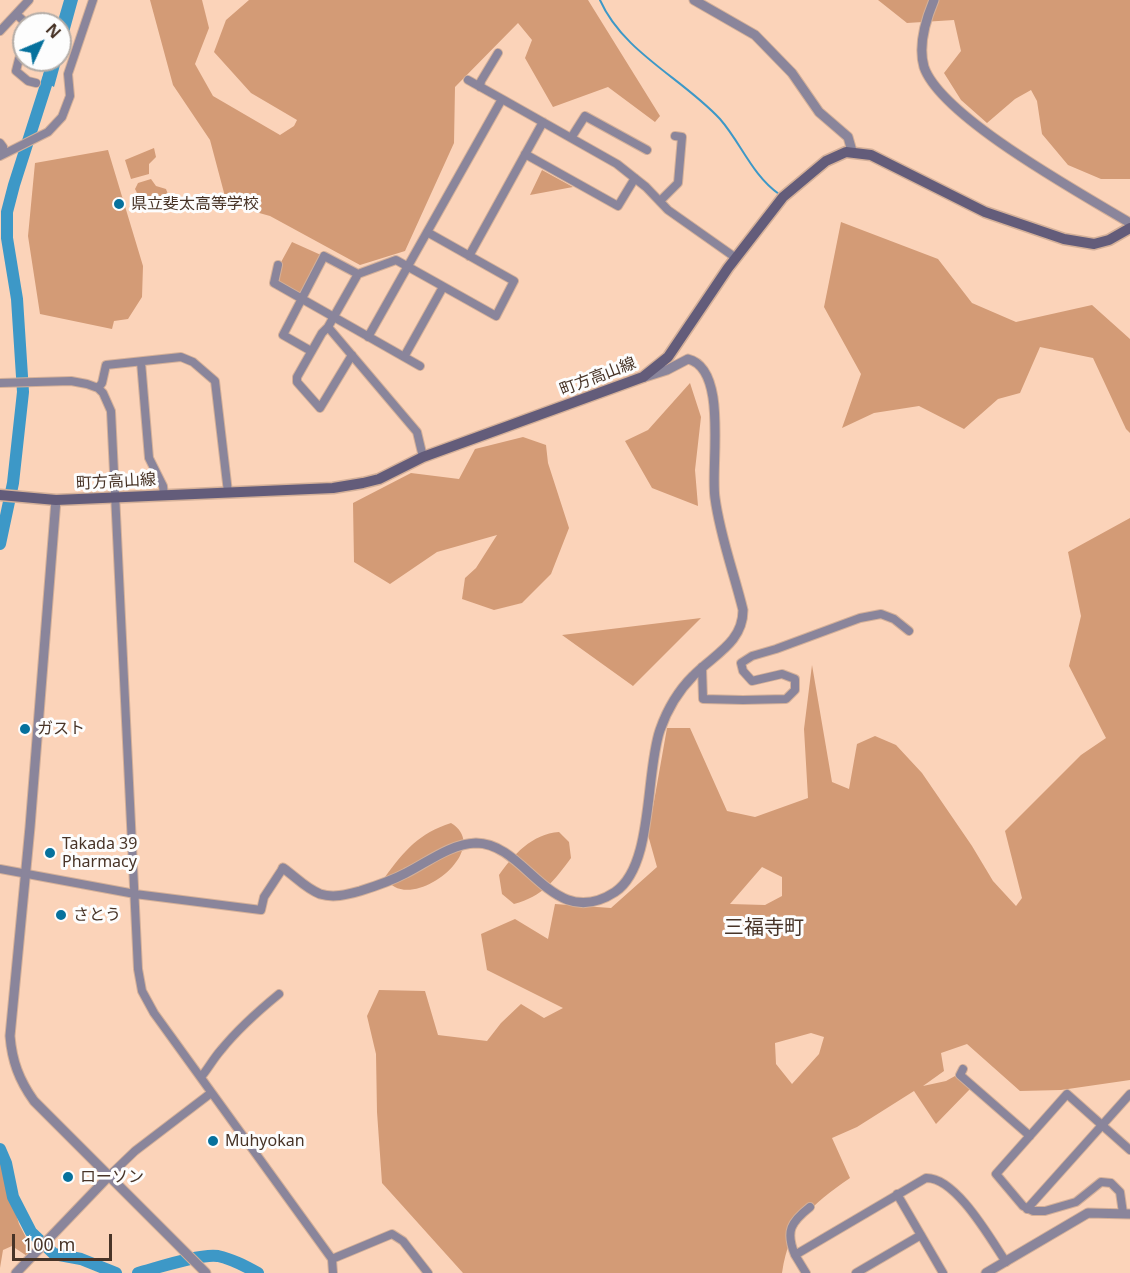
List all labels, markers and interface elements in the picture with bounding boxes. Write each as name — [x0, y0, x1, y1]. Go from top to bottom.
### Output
north arrow — [12, 12, 72, 72]
text: N — [41, 19, 66, 43]
place label: 県立斐太高等学校 — [131, 194, 259, 214]
marker: 県立斐太高等学校 — [112, 197, 126, 211]
street label: 町方高山線 — [557, 354, 639, 400]
street label: 町方高山線 — [76, 470, 156, 494]
place label: ガスト — [37, 719, 85, 739]
marker: ガスト — [18, 722, 32, 736]
place label: Takada 39 Pharmacy — [62, 834, 137, 872]
marker: Takada 39 Pharmacy — [43, 846, 57, 860]
place label: さとう — [73, 905, 121, 925]
marker: さとう — [54, 908, 68, 922]
district label: 三福寺町 — [724, 916, 804, 940]
place label: Muhyokan — [225, 1131, 305, 1151]
marker: Muhyokan — [206, 1134, 220, 1148]
place label: ローソン — [80, 1167, 144, 1187]
marker: ローソン — [61, 1170, 75, 1184]
scale bar — [15, 1222, 116, 1260]
text: 100 m — [23, 1232, 75, 1256]

